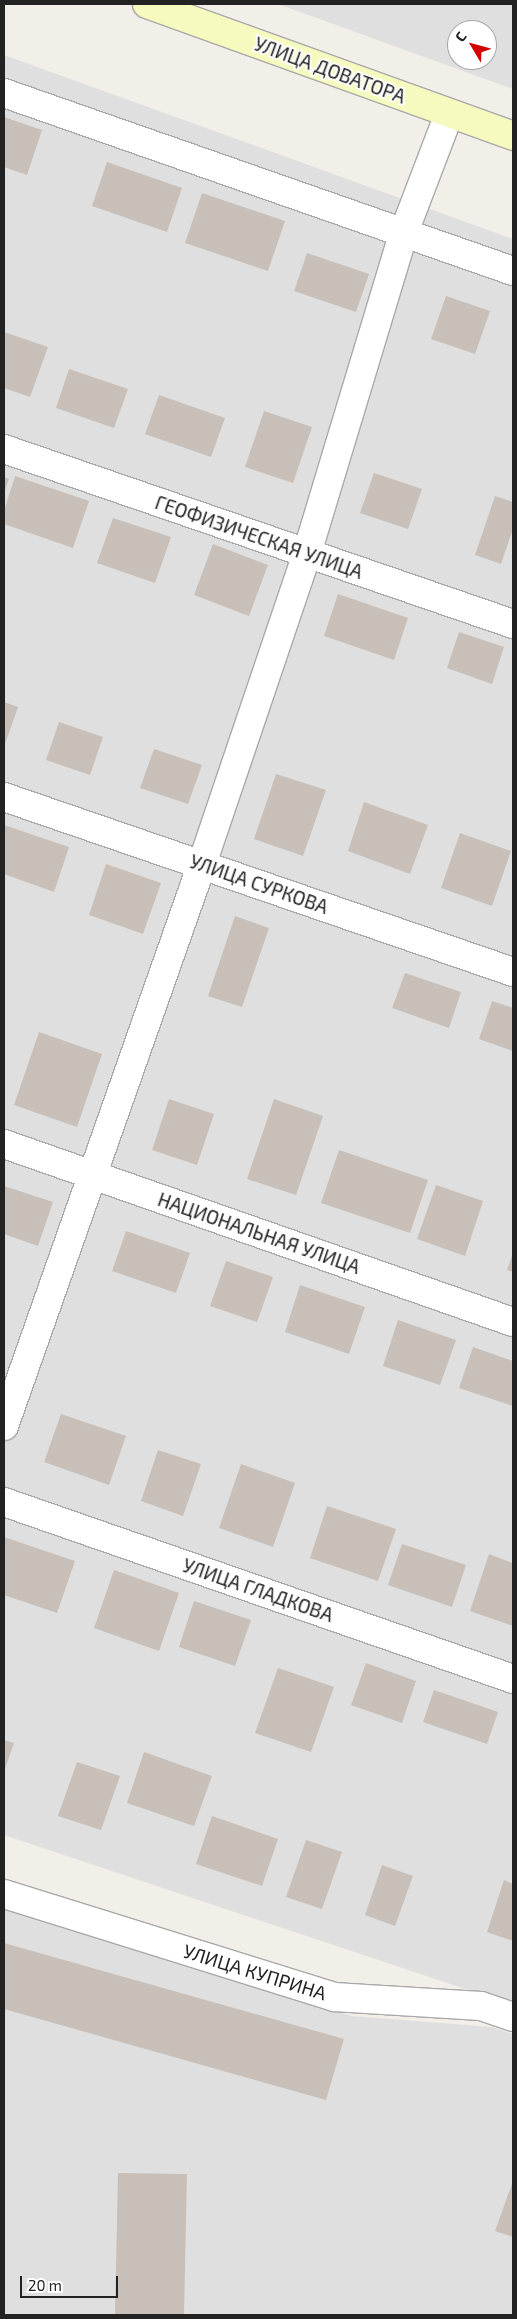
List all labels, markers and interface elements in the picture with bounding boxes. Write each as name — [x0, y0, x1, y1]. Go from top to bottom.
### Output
north arrow — [447, 20, 497, 70]
text: С — [451, 28, 470, 45]
street label: УЛИЦА ДОВАТОРА — [251, 32, 409, 108]
street label: ГЕОФИЗИЧЕСКАЯ УЛИЦА — [152, 491, 366, 583]
street label: УЛИЦА СУРКОВА — [187, 850, 331, 918]
street label: НАЦИОНАЛЬНАЯ УЛИЦА — [155, 1188, 363, 1278]
street label: УЛИЦА ГЛАДКОВА — [180, 1554, 336, 1626]
street label: УЛИЦА КУПРИНА — [181, 1939, 329, 2005]
scale bar — [22, 2266, 120, 2298]
text: 20 m — [28, 2276, 62, 2294]

